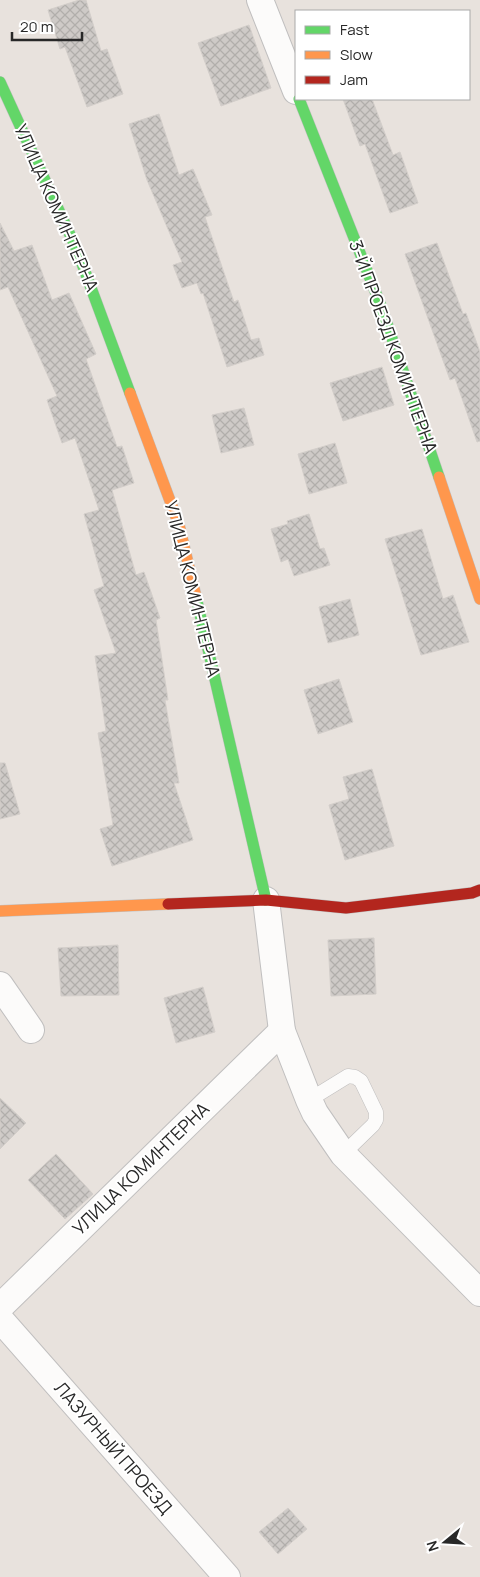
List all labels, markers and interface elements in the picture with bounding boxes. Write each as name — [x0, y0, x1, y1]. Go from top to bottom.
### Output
scale bar — [12, 10, 82, 42]
legend — [295, 10, 470, 100]
text: 20 m — [20, 16, 53, 37]
text: Fast — [340, 19, 369, 40]
text: Slow — [340, 44, 373, 65]
text: Jam — [340, 69, 368, 90]
street label: УЛИЦА КОМИНТЕРНА — [9, 120, 105, 296]
street label: 3-Й ПРОЕЗД КОМИНТЕРНА — [344, 237, 444, 457]
street label: УЛИЦА КОМИНТЕРНА — [159, 498, 227, 680]
street label: УЛИЦА КОМИНТЕРНА — [67, 1096, 214, 1240]
street label: ЛАЗУРНЫЙ ПРОЕЗД — [49, 1376, 178, 1519]
north arrow — [420, 1517, 470, 1567]
text: N — [422, 1538, 443, 1554]

